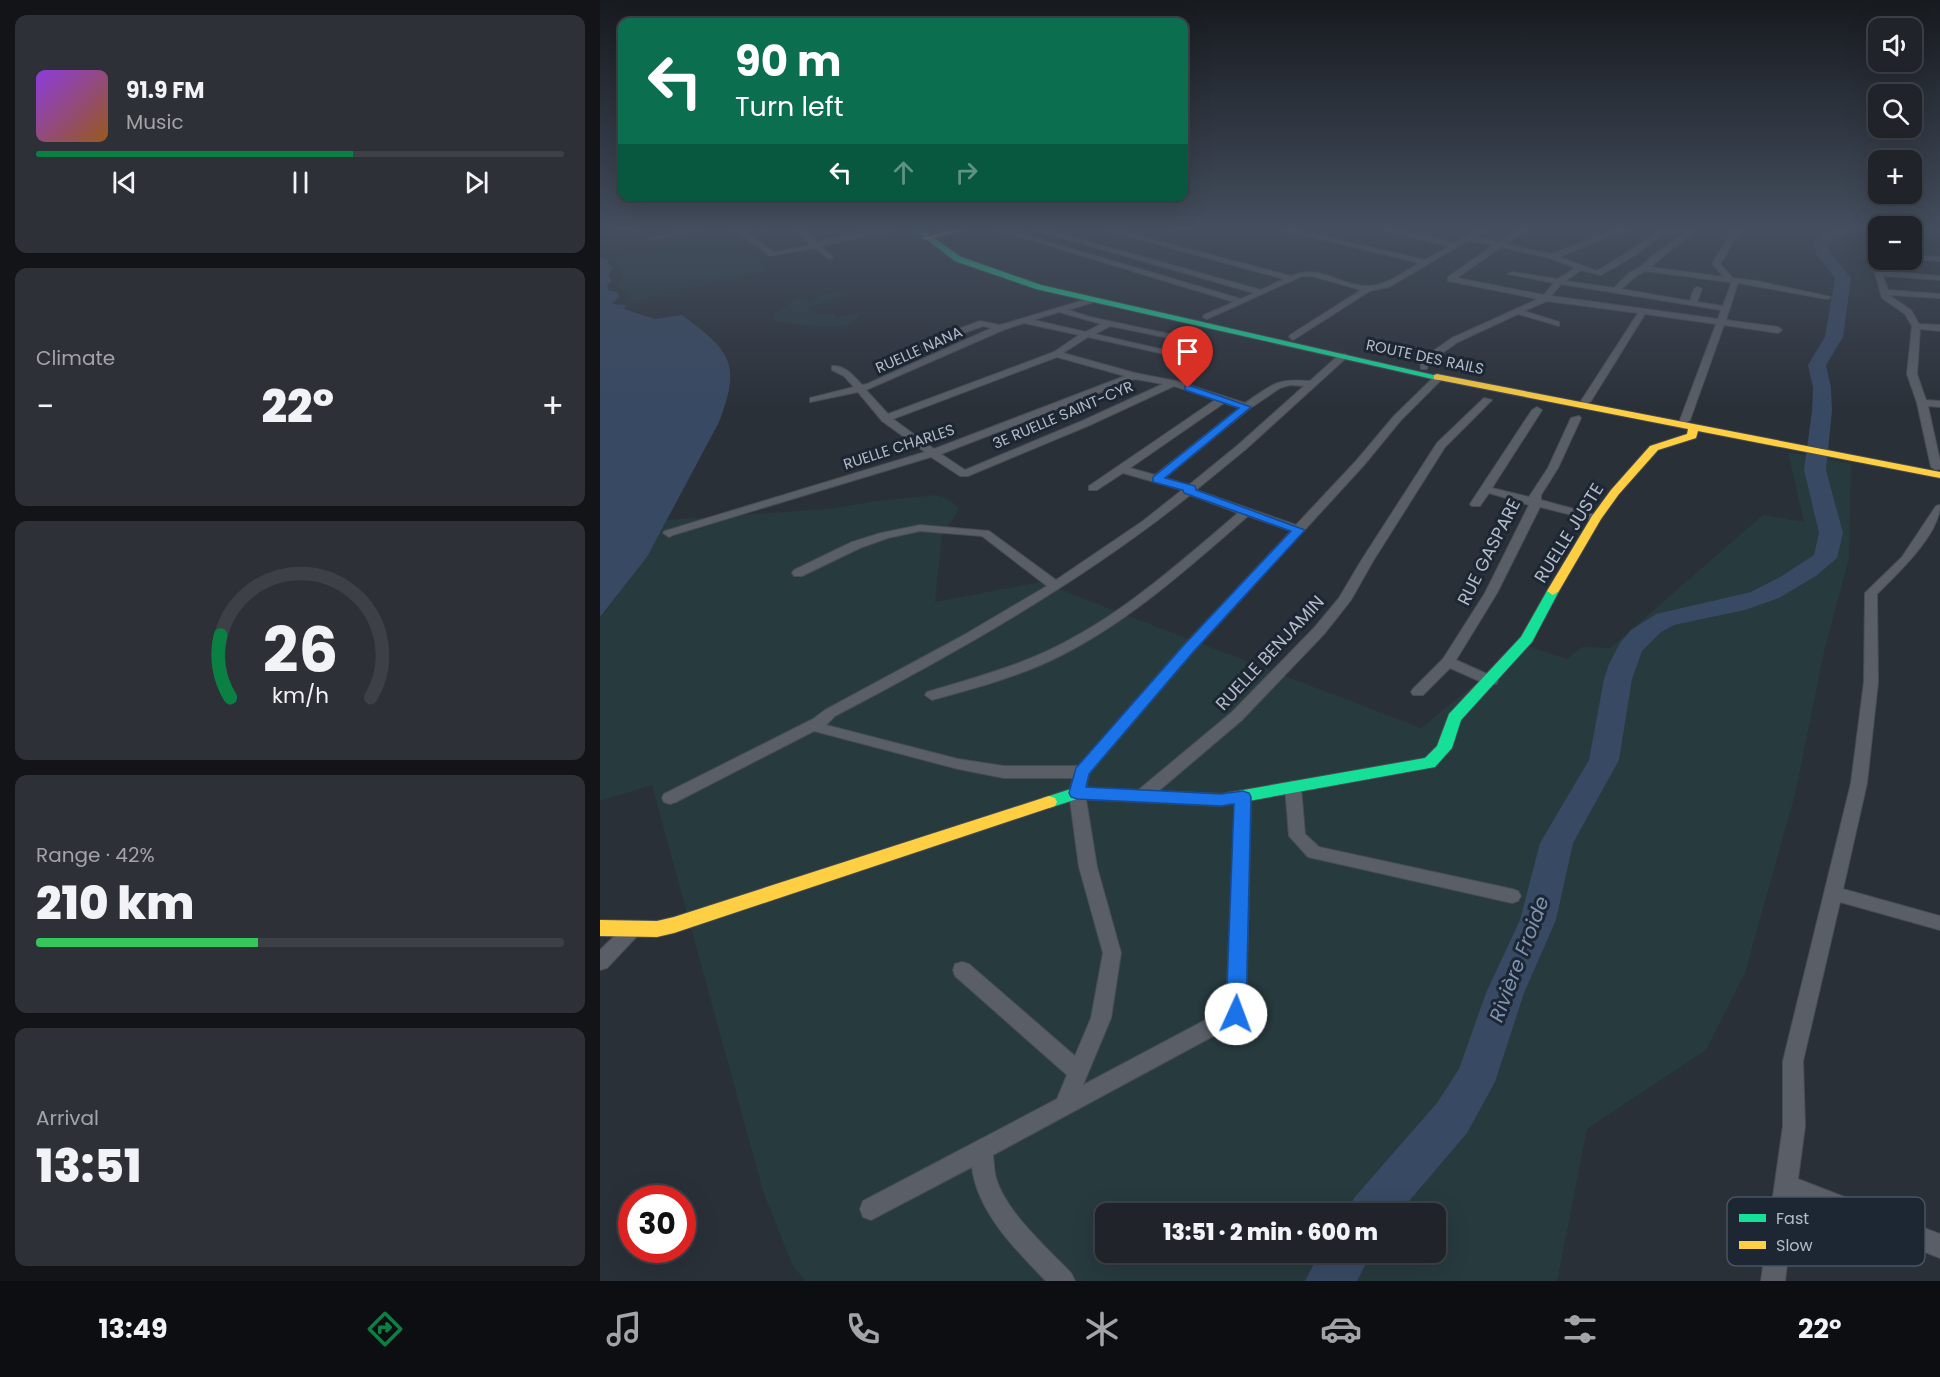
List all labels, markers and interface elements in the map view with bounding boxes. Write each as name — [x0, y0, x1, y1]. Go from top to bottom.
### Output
map controls — [1868, 18, 1922, 270]
button: sound — [1868, 18, 1922, 72]
text: 90 m — [735, 32, 842, 91]
icon: left — [636, 42, 714, 120]
text: 91.9 FM — [126, 75, 204, 106]
button: search — [1868, 84, 1922, 138]
text: Turn left — [735, 88, 844, 125]
text: Music — [126, 108, 184, 136]
button: + — [1868, 150, 1922, 204]
icon: left — [824, 156, 857, 189]
icon: ahead — [887, 156, 920, 189]
icon: right — [950, 156, 983, 189]
icon: previous — [108, 166, 141, 199]
icon: pause — [284, 166, 317, 199]
icon: next — [460, 166, 493, 199]
button: − — [1868, 216, 1922, 270]
street label: RUELLE NANA — [872, 321, 966, 378]
pin — [1162, 326, 1213, 388]
street label: ROUTE DES RAILS — [1364, 334, 1486, 379]
icon: arrive — [1171, 335, 1204, 368]
text: Climate — [36, 344, 115, 372]
text: 22° — [261, 375, 334, 438]
street label: 3E RUELLE SAINT-CYR — [989, 375, 1136, 454]
text: − — [36, 383, 54, 430]
text: + — [541, 383, 564, 430]
street label: RUELLE CHARLES — [841, 419, 957, 474]
street label: RUELLE JUSTE — [1528, 478, 1609, 587]
street label: RUE GASPARE — [1451, 494, 1526, 609]
street label: RUELLE BENJAMIN — [1210, 590, 1330, 716]
text: 26 — [262, 606, 338, 694]
text: km/h — [271, 680, 329, 711]
text: Range · 42% — [36, 841, 155, 869]
text: 210 km — [36, 872, 194, 935]
water label: Rivière Froide — [1482, 892, 1556, 1026]
position arrow — [1204, 982, 1268, 1046]
text: Arrival — [36, 1104, 99, 1132]
text: 13:51 — [36, 1135, 141, 1198]
speed limit sign: 30 — [618, 1185, 696, 1263]
legend — [1727, 1197, 1925, 1266]
text: Fast — [1776, 1207, 1809, 1230]
text: 13:51 · 2 min · 600 m — [1163, 1217, 1378, 1248]
text: Slow — [1776, 1234, 1813, 1257]
icon: directions — [364, 1308, 406, 1350]
icon: music — [603, 1308, 645, 1350]
icon: phone — [842, 1308, 884, 1350]
icon: climate — [1081, 1308, 1123, 1350]
icon: car — [1320, 1308, 1362, 1350]
icon: filters — [1559, 1308, 1601, 1350]
text: 13:49 — [98, 1310, 168, 1347]
text: 22° — [1798, 1310, 1841, 1347]

